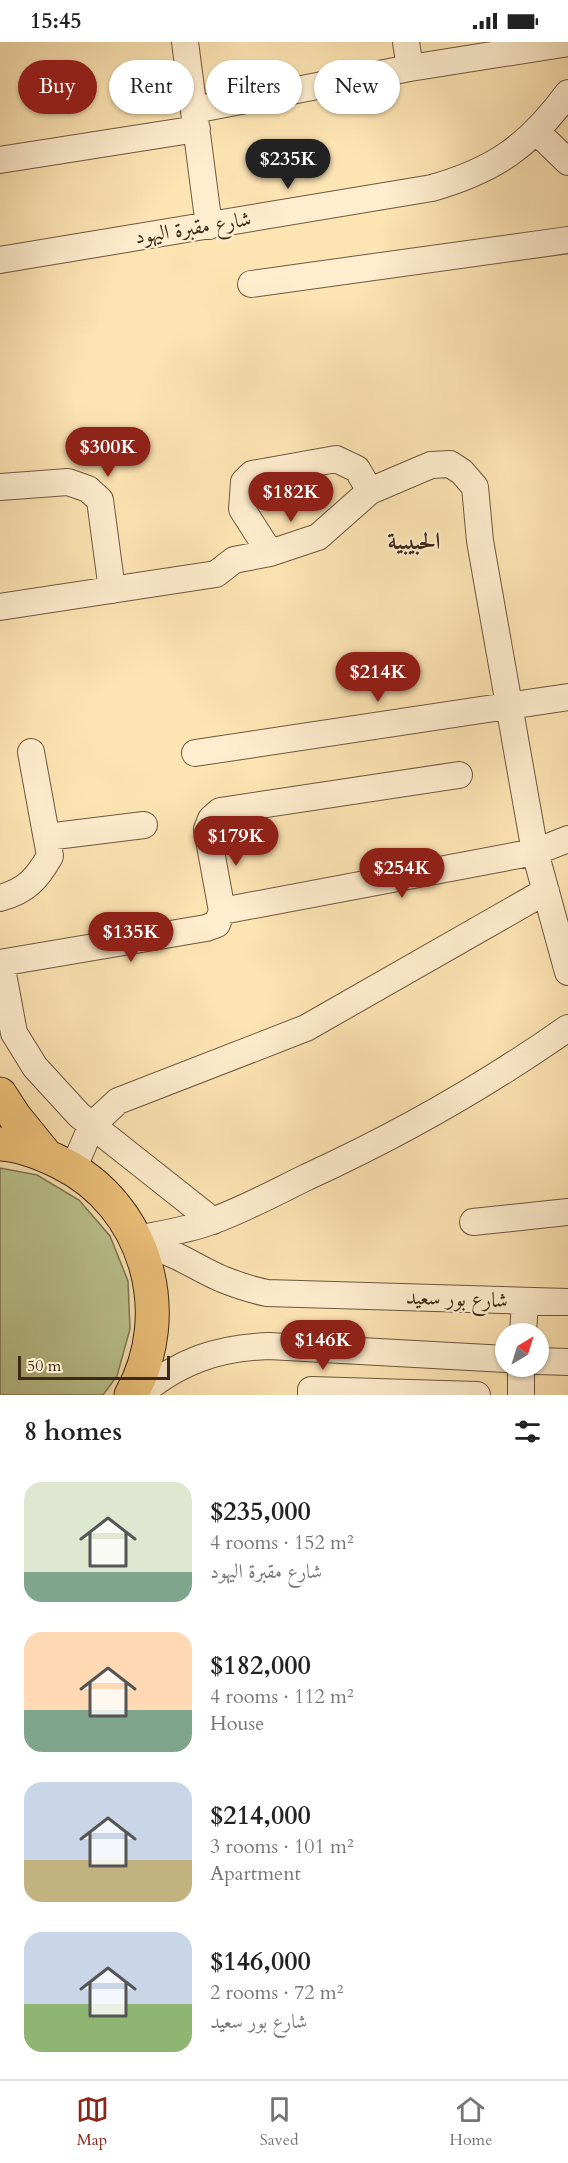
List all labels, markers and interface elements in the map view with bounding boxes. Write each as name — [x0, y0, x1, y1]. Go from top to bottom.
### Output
text: 15:45 — [30, 6, 81, 36]
chip: Buy — [18, 60, 97, 114]
chip: Rent — [109, 60, 194, 114]
chip: Filters — [206, 60, 302, 114]
chip: New — [314, 60, 400, 114]
pin: $235K — [246, 139, 330, 190]
text: $235K — [259, 145, 317, 172]
street label: شارع مقبرة اليهود — [133, 204, 254, 254]
pin: $300K — [66, 427, 150, 478]
text: $300K — [79, 433, 137, 460]
pin: $182K — [249, 472, 333, 523]
text: $182K — [262, 478, 320, 505]
district label: الحبيبية — [388, 525, 440, 558]
pin: $214K — [336, 652, 420, 703]
text: $214K — [349, 658, 407, 685]
pin: $179K — [194, 816, 278, 867]
text: $179K — [207, 822, 265, 849]
pin: $254K — [360, 848, 444, 899]
text: $254K — [373, 854, 431, 881]
pin: $135K — [89, 912, 173, 963]
text: $135K — [102, 918, 160, 945]
street label: شارع بور سعيد — [405, 1283, 508, 1318]
pin: $146K — [281, 1320, 365, 1371]
north arrow — [495, 1323, 549, 1377]
map controls — [495, 1323, 549, 1377]
text: $146K — [294, 1326, 352, 1353]
scale bar — [18, 1353, 170, 1380]
text: 50 m — [27, 1355, 61, 1377]
text: 8 homes — [24, 1414, 122, 1449]
icon: filters — [511, 1415, 544, 1448]
text: $235,000 — [210, 1494, 311, 1529]
icon: home — [72, 1506, 144, 1578]
text: 4 rooms · 152 m² — [210, 1529, 354, 1556]
text: شارع مقبرة اليهود — [210, 1558, 322, 1585]
text: $182,000 — [210, 1648, 311, 1683]
icon: home — [72, 1656, 144, 1728]
text: 4 rooms · 112 m² — [210, 1683, 354, 1710]
text: House — [210, 1710, 264, 1737]
text: $214,000 — [210, 1798, 311, 1833]
icon: home — [72, 1806, 144, 1878]
text: 3 rooms · 101 m² — [210, 1833, 354, 1860]
text: Apartment — [210, 1860, 301, 1887]
text: $146,000 — [210, 1944, 311, 1979]
icon: home — [72, 1956, 144, 2028]
text: 2 rooms · 72 m² — [210, 1979, 343, 2006]
text: شارع بور سعيد — [210, 2008, 307, 2035]
tab: Map — [76, 2093, 109, 2151]
tab: Saved — [260, 2093, 298, 2151]
tab: Home — [450, 2093, 492, 2151]

